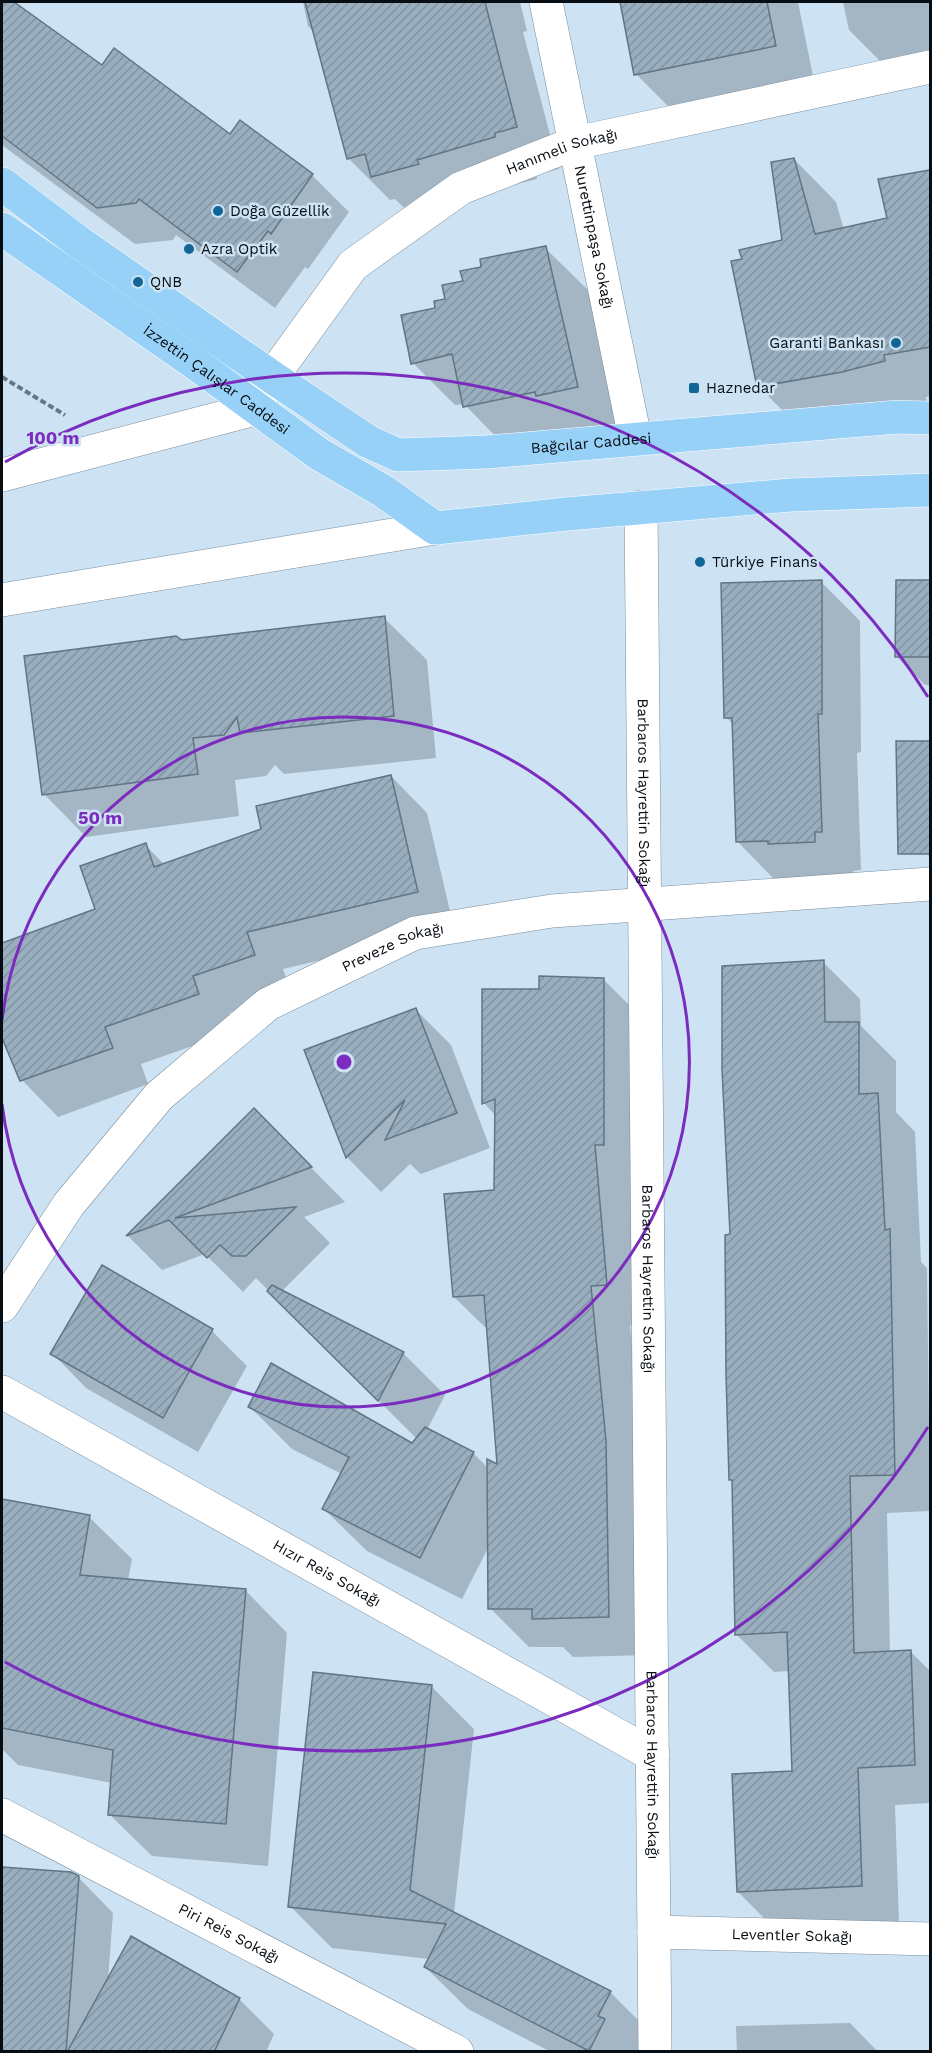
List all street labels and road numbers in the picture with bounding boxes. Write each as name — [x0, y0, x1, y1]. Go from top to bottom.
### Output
street label: Hanımeli Sokağı — [503, 125, 619, 178]
street label: Nurettinpaşa Sokağı — [571, 164, 617, 310]
street label: İzzettin Çalışlar Caddesi — [140, 321, 293, 438]
street label: Bağcılar Caddesi — [530, 429, 652, 457]
street label: Barbaros Hayrettin Sokağı — [634, 698, 653, 887]
street label: Preveze Sokağı — [339, 920, 445, 976]
street label: Barbaros Hayrettin Sokağı — [638, 1184, 658, 1373]
street label: Hızır Reis Sokağı — [270, 1536, 384, 1610]
street label: Barbaros Hayrettin Sokağı — [643, 1670, 662, 1859]
street label: Piri Reis Sokağı — [176, 1900, 283, 1967]
street label: Leventler Sokağı — [731, 1925, 853, 1946]

